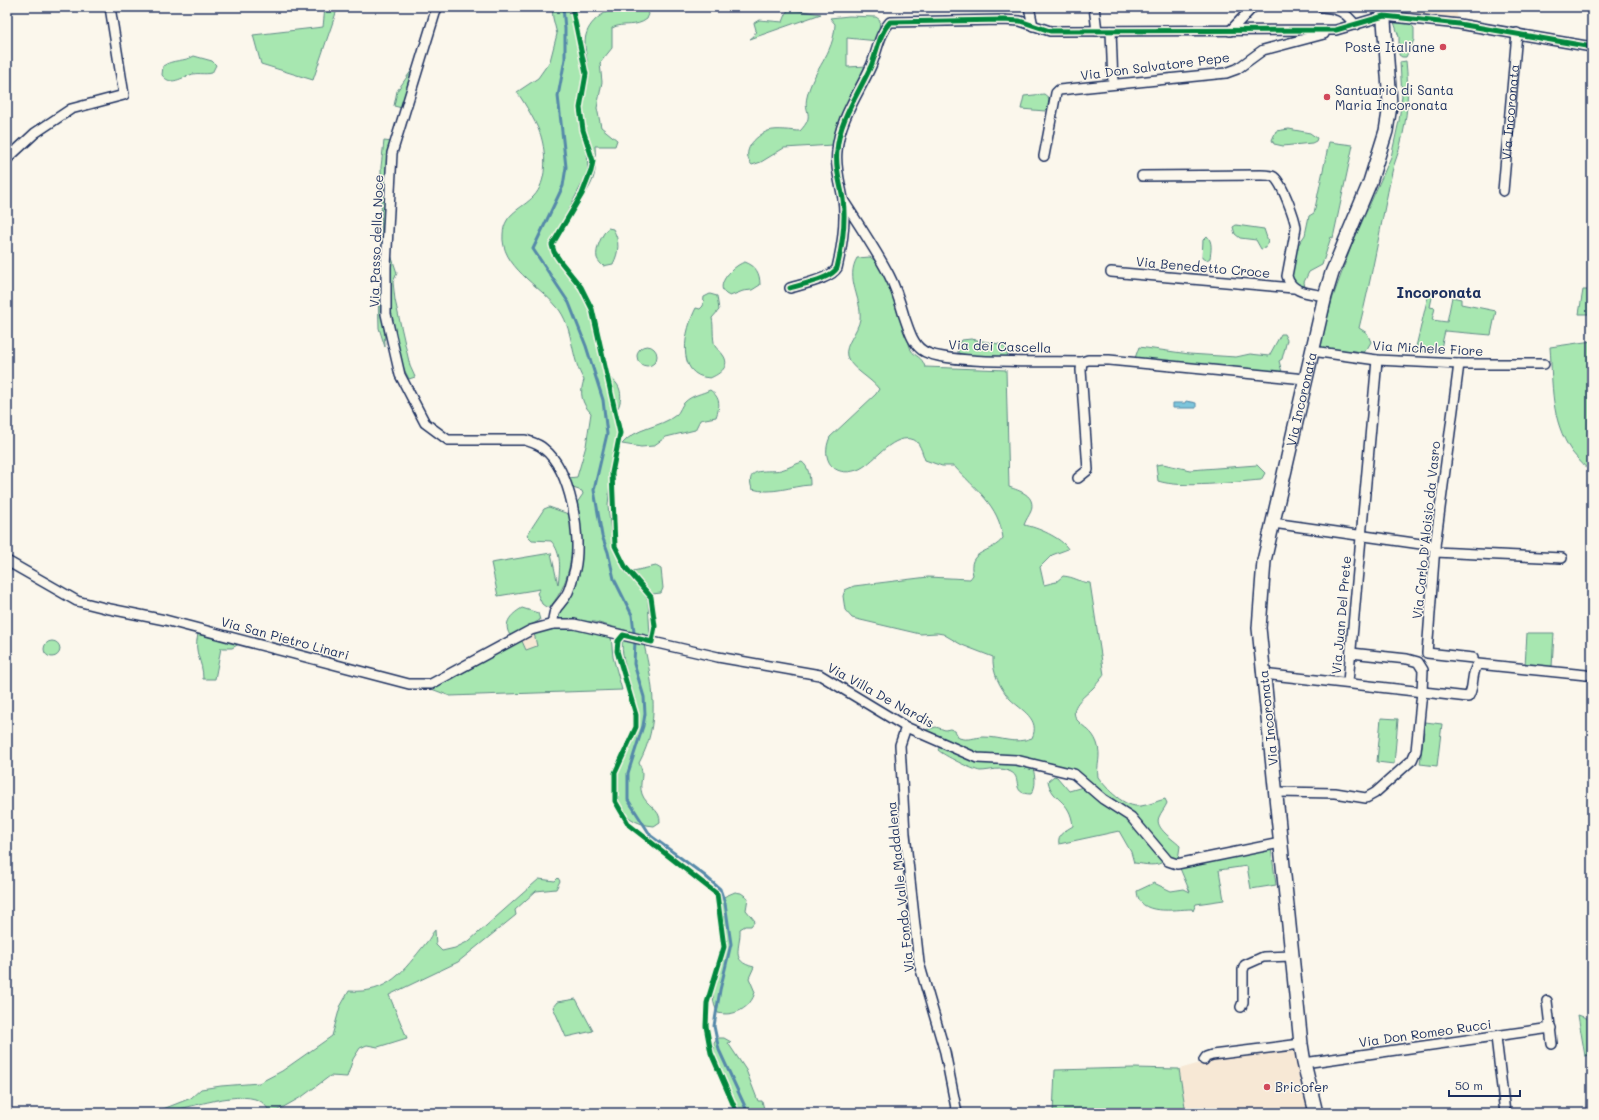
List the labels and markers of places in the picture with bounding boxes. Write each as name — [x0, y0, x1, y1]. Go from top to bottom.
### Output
place label: Poste Italiane — [1345, 38, 1435, 55]
marker: Poste Italiane — [1438, 42, 1448, 52]
place label: Santuario di Santa Maria Incoronata — [1335, 81, 1454, 113]
marker: Santuario di Santa Maria Incoronata — [1322, 92, 1332, 102]
place label: Bricofer — [1275, 1078, 1329, 1095]
marker: Bricofer — [1262, 1082, 1272, 1092]

